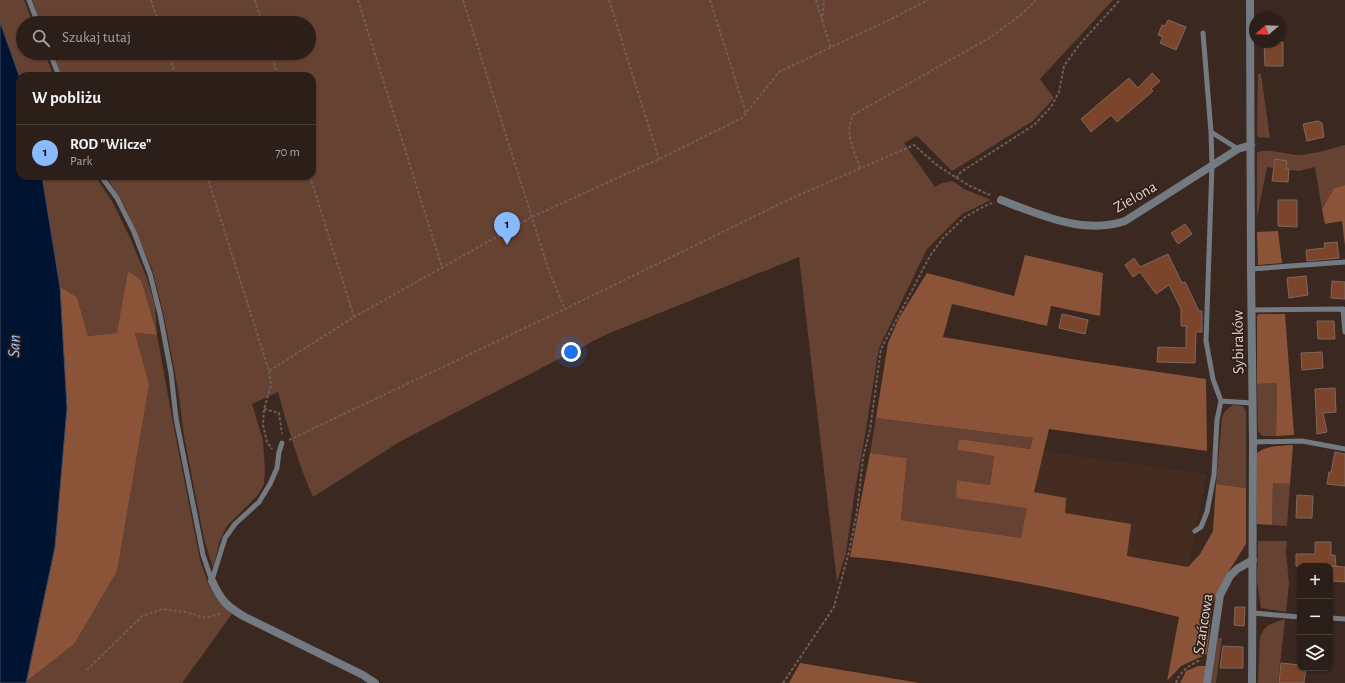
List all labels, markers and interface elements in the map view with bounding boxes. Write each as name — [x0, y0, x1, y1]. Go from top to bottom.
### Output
north arrow — [1249, 12, 1285, 48]
search box — [16, 16, 316, 60]
icon: search — [30, 27, 52, 49]
text: Szukaj tutaj — [62, 30, 131, 45]
text: W pobliżu — [32, 89, 101, 106]
text: ROD "Wilcze" — [70, 137, 151, 152]
text: 1 — [43, 146, 47, 159]
text: 70 m — [275, 146, 300, 159]
text: Park — [70, 155, 92, 168]
street label: Zielona — [1111, 178, 1159, 216]
pin: 1 — [494, 212, 520, 245]
street label: Sybiraków — [1229, 310, 1248, 374]
water label: San — [5, 334, 23, 358]
your location — [561, 342, 581, 362]
map controls — [1297, 563, 1333, 671]
button: + — [1297, 563, 1333, 599]
street label: Szańcowa — [1190, 592, 1216, 656]
button: − — [1297, 599, 1333, 635]
button: layers — [1297, 635, 1333, 671]

